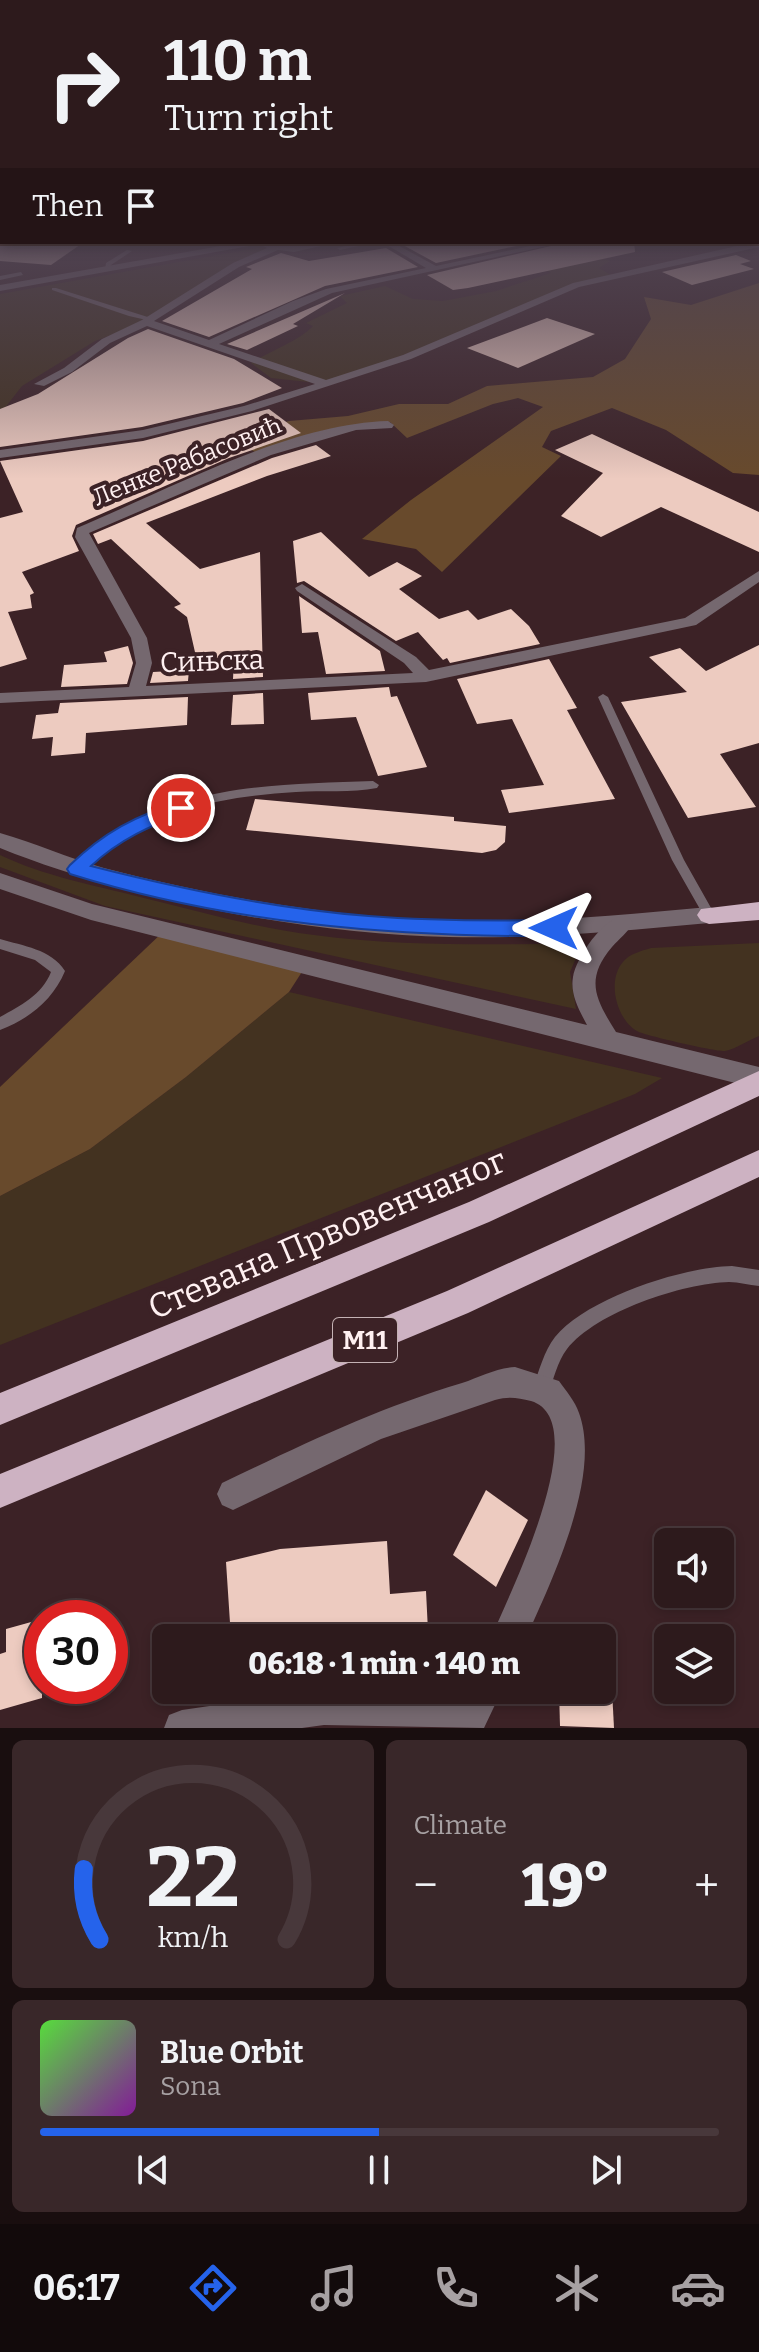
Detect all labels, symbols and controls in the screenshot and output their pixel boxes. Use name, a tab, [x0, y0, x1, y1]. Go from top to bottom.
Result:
text: 110 m	[164, 28, 311, 95]
icon: right	[32, 32, 136, 136]
text: Turn right	[164, 96, 333, 140]
icon: arrive	[119, 184, 163, 228]
text: Then	[32, 188, 103, 224]
street label: Ленке Рабасовић	[89, 410, 285, 512]
street label: Сињска	[159, 643, 265, 679]
pin	[147, 774, 215, 842]
icon: arrive	[159, 786, 203, 830]
position arrow	[512, 886, 596, 970]
street label: Стевана Првовенчаног	[142, 1140, 512, 1328]
road number: M11	[333, 1318, 397, 1362]
map controls	[654, 1528, 734, 1704]
button: sound	[654, 1528, 734, 1608]
speed limit sign: 30	[24, 1600, 128, 1704]
button: layers	[654, 1624, 734, 1704]
text: 06:18 · 1 min · 140 m	[248, 1646, 520, 1682]
text: Climate	[414, 1810, 507, 1841]
text: 22	[146, 1828, 240, 1928]
text: 19°	[522, 1850, 610, 1922]
text: −	[414, 1859, 438, 1912]
text: +	[694, 1859, 719, 1912]
text: km/h	[157, 1920, 228, 1955]
text: Blue Orbit	[160, 2035, 304, 2071]
text: Sona	[160, 2071, 221, 2102]
icon: previous	[131, 2148, 175, 2192]
icon: pause	[357, 2148, 401, 2192]
icon: next	[584, 2148, 628, 2192]
icon: directions	[185, 2260, 241, 2316]
icon: music	[306, 2260, 362, 2316]
icon: phone	[428, 2260, 484, 2316]
icon: climate	[549, 2260, 605, 2316]
icon: car	[670, 2260, 726, 2316]
text: 06:17	[33, 2266, 120, 2310]

